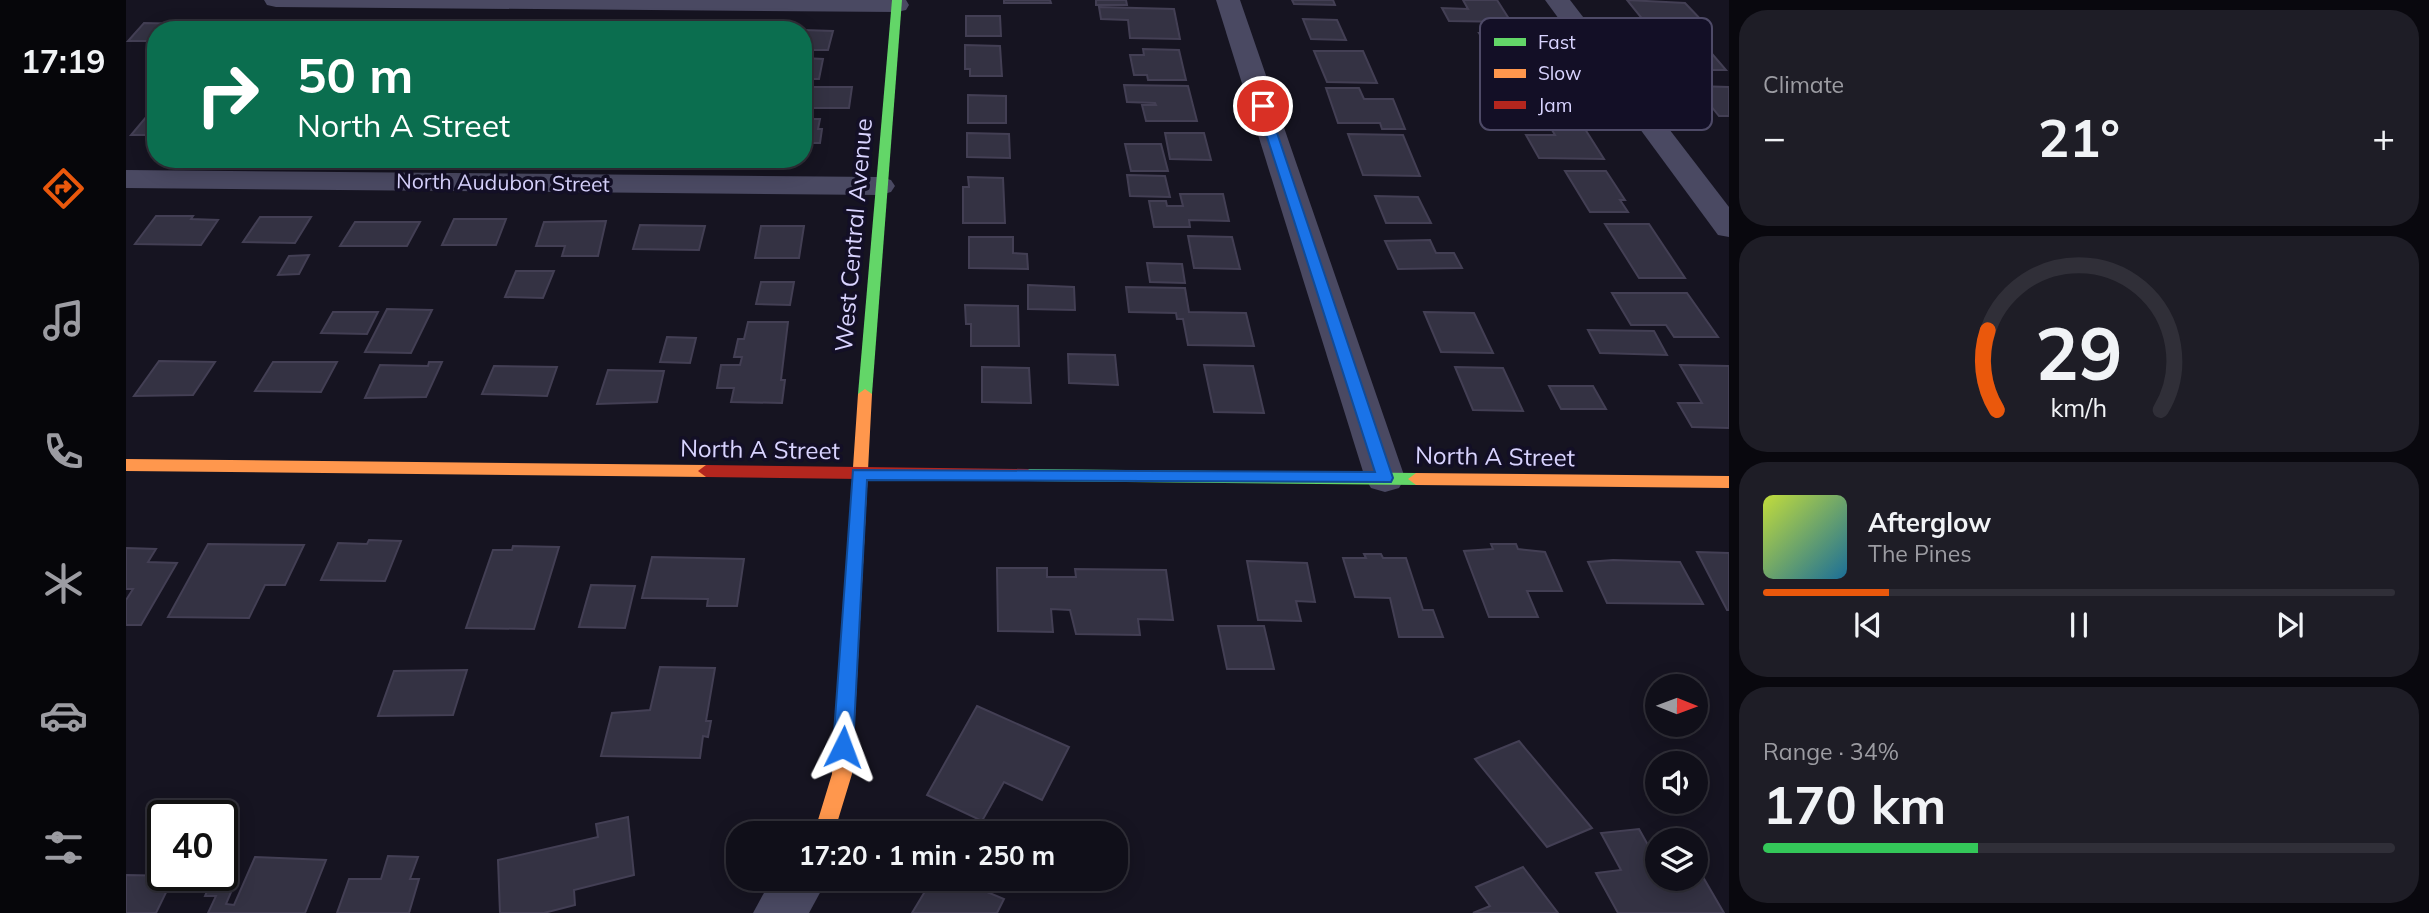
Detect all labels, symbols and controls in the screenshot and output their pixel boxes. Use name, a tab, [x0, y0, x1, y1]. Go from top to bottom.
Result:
legend	[1480, 18, 1712, 130]
text: Fast	[1538, 30, 1576, 54]
text: 17:19	[21, 41, 105, 81]
text: 50 m	[297, 44, 413, 105]
icon: right	[182, 49, 273, 140]
text: Slow	[1538, 61, 1582, 85]
text: Climate	[1763, 70, 1844, 99]
pin	[1233, 76, 1293, 136]
icon: arrive	[1244, 87, 1282, 125]
text: Jam	[1538, 93, 1572, 117]
text: North A Street	[297, 105, 510, 145]
text: 21°	[2038, 105, 2120, 170]
text: −	[1763, 113, 1786, 161]
text: +	[2372, 113, 2395, 161]
street label: West Central Avenue	[828, 117, 878, 353]
icon: directions	[39, 164, 88, 213]
street label: North Audubon Street	[396, 167, 610, 197]
icon: music	[39, 296, 88, 345]
text: 29	[2035, 307, 2123, 398]
text: km/h	[2051, 391, 2107, 422]
icon: phone	[39, 427, 88, 476]
street label: North A Street	[680, 433, 840, 465]
street label: North A Street	[1415, 440, 1575, 472]
text: Afterglow	[1868, 506, 1991, 539]
text: The Pines	[1868, 539, 1972, 568]
icon: climate	[39, 559, 88, 608]
icon: previous	[1849, 606, 1887, 644]
icon: pause	[2060, 606, 2098, 644]
icon: next	[2271, 606, 2309, 644]
north arrow	[1645, 674, 1708, 737]
map controls	[1645, 674, 1708, 891]
icon: car	[39, 691, 88, 740]
position arrow	[806, 710, 880, 784]
text: Range · 34%	[1763, 737, 1899, 766]
button: sound	[1645, 751, 1708, 814]
text: 170 km	[1763, 772, 1946, 837]
speed limit sign: 40	[147, 800, 238, 891]
icon: filters	[39, 823, 88, 872]
button: layers	[1645, 828, 1708, 891]
text: 17:20 · 1 min · 250 m	[799, 839, 1055, 872]

